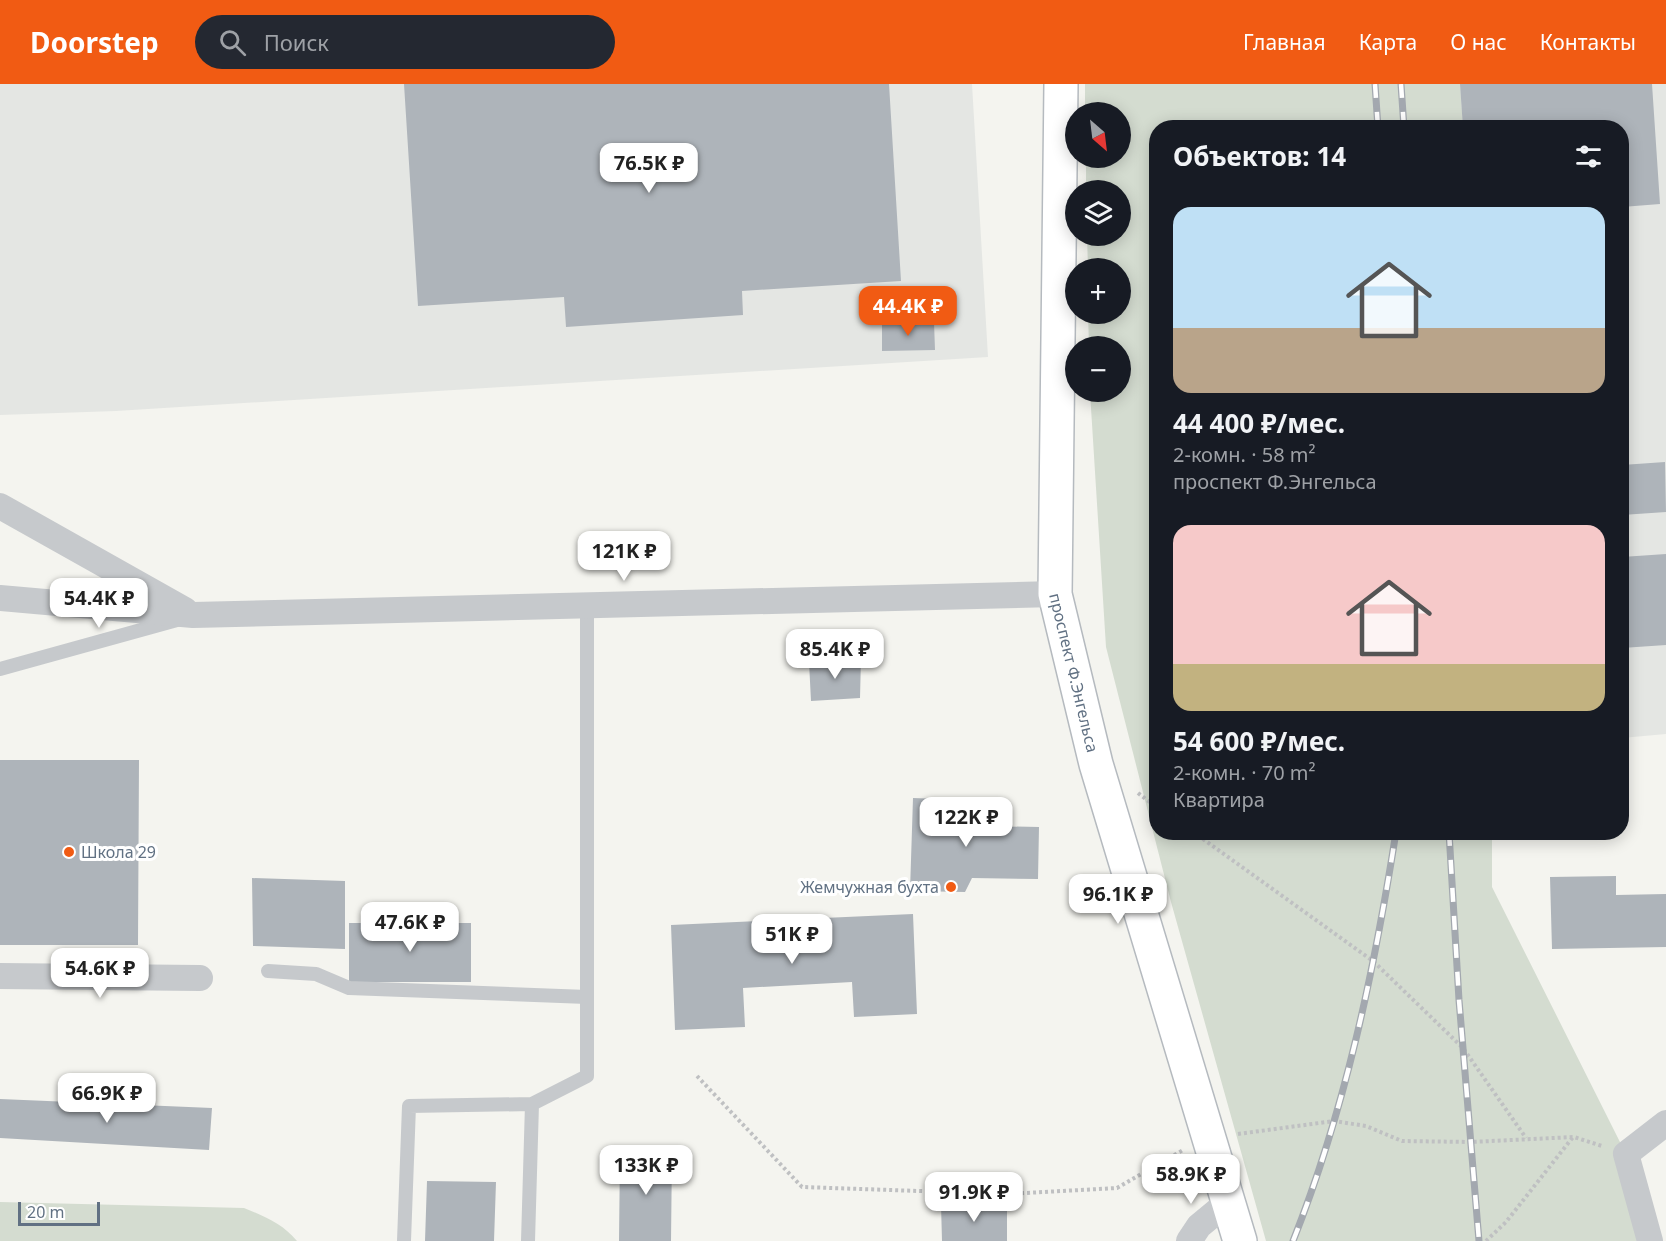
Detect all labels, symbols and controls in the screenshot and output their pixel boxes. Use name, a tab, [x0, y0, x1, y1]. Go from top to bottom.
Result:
search box	[195, 15, 615, 69]
text: Doorstep	[30, 23, 159, 61]
icon: search	[216, 26, 249, 59]
text: Поиск	[264, 27, 329, 57]
text: Главная	[1243, 28, 1326, 56]
text: Карта	[1359, 28, 1417, 56]
text: О нас	[1450, 28, 1507, 56]
text: Контакты	[1540, 28, 1636, 56]
north arrow	[1065, 102, 1131, 168]
map controls	[1065, 102, 1131, 402]
text: Объектов: 14	[1173, 138, 1346, 174]
icon: filters	[1572, 140, 1605, 173]
pin: 76.5K ₽	[594, 143, 704, 194]
text: 76.5K ₽	[614, 149, 684, 176]
button: layers	[1065, 180, 1131, 246]
icon: home	[1335, 246, 1443, 354]
button: +	[1065, 258, 1131, 324]
pin: 44.4K ₽	[853, 286, 963, 337]
text: 44.4K ₽	[873, 292, 943, 319]
button: −	[1065, 336, 1131, 402]
text: 44 400 ₽/мес.	[1173, 405, 1345, 441]
text: 2-комн. · 58 m²	[1173, 441, 1316, 468]
text: проспект Ф.Энгельса	[1173, 468, 1377, 495]
pin: 121K ₽	[575, 531, 673, 582]
text: 121K ₽	[592, 537, 656, 564]
icon: home	[1335, 564, 1443, 672]
pin: 54.4K ₽	[44, 578, 154, 629]
text: 54.4K ₽	[64, 584, 134, 611]
street label: проспект Ф.Энгельса	[1044, 591, 1104, 755]
pin: 85.4K ₽	[780, 629, 890, 680]
text: 85.4K ₽	[800, 635, 870, 662]
text: 54 600 ₽/мес.	[1173, 723, 1345, 759]
text: 2-комн. · 70 m²	[1173, 759, 1316, 786]
text: Квартира	[1173, 786, 1265, 813]
pin: 122K ₽	[917, 797, 1015, 848]
text: 122K ₽	[934, 803, 998, 830]
place label: Школа 29	[81, 841, 156, 863]
marker: Школа 29	[62, 845, 76, 859]
pin: 96.1K ₽	[1063, 874, 1173, 925]
place label: Жемчужная бухта	[800, 876, 939, 898]
marker: Жемчужная бухта	[944, 880, 958, 894]
text: 96.1K ₽	[1083, 880, 1153, 907]
pin: 47.6K ₽	[355, 902, 465, 953]
text: 47.6K ₽	[375, 908, 445, 935]
pin: 51K ₽	[750, 914, 834, 965]
text: 51K ₽	[765, 920, 819, 947]
pin: 54.6K ₽	[45, 948, 155, 999]
text: 54.6K ₽	[65, 954, 135, 981]
pin: 66.9K ₽	[52, 1073, 162, 1124]
text: 66.9K ₽	[72, 1079, 142, 1106]
pin: 133K ₽	[597, 1145, 695, 1196]
text: 133K ₽	[614, 1151, 678, 1178]
pin: 58.9K ₽	[1136, 1154, 1246, 1205]
text: 58.9K ₽	[1156, 1160, 1226, 1187]
pin: 91.9K ₽	[919, 1172, 1029, 1223]
text: 91.9K ₽	[939, 1178, 1009, 1205]
scale bar	[18, 1199, 100, 1226]
text: 20 m	[27, 1201, 64, 1223]

